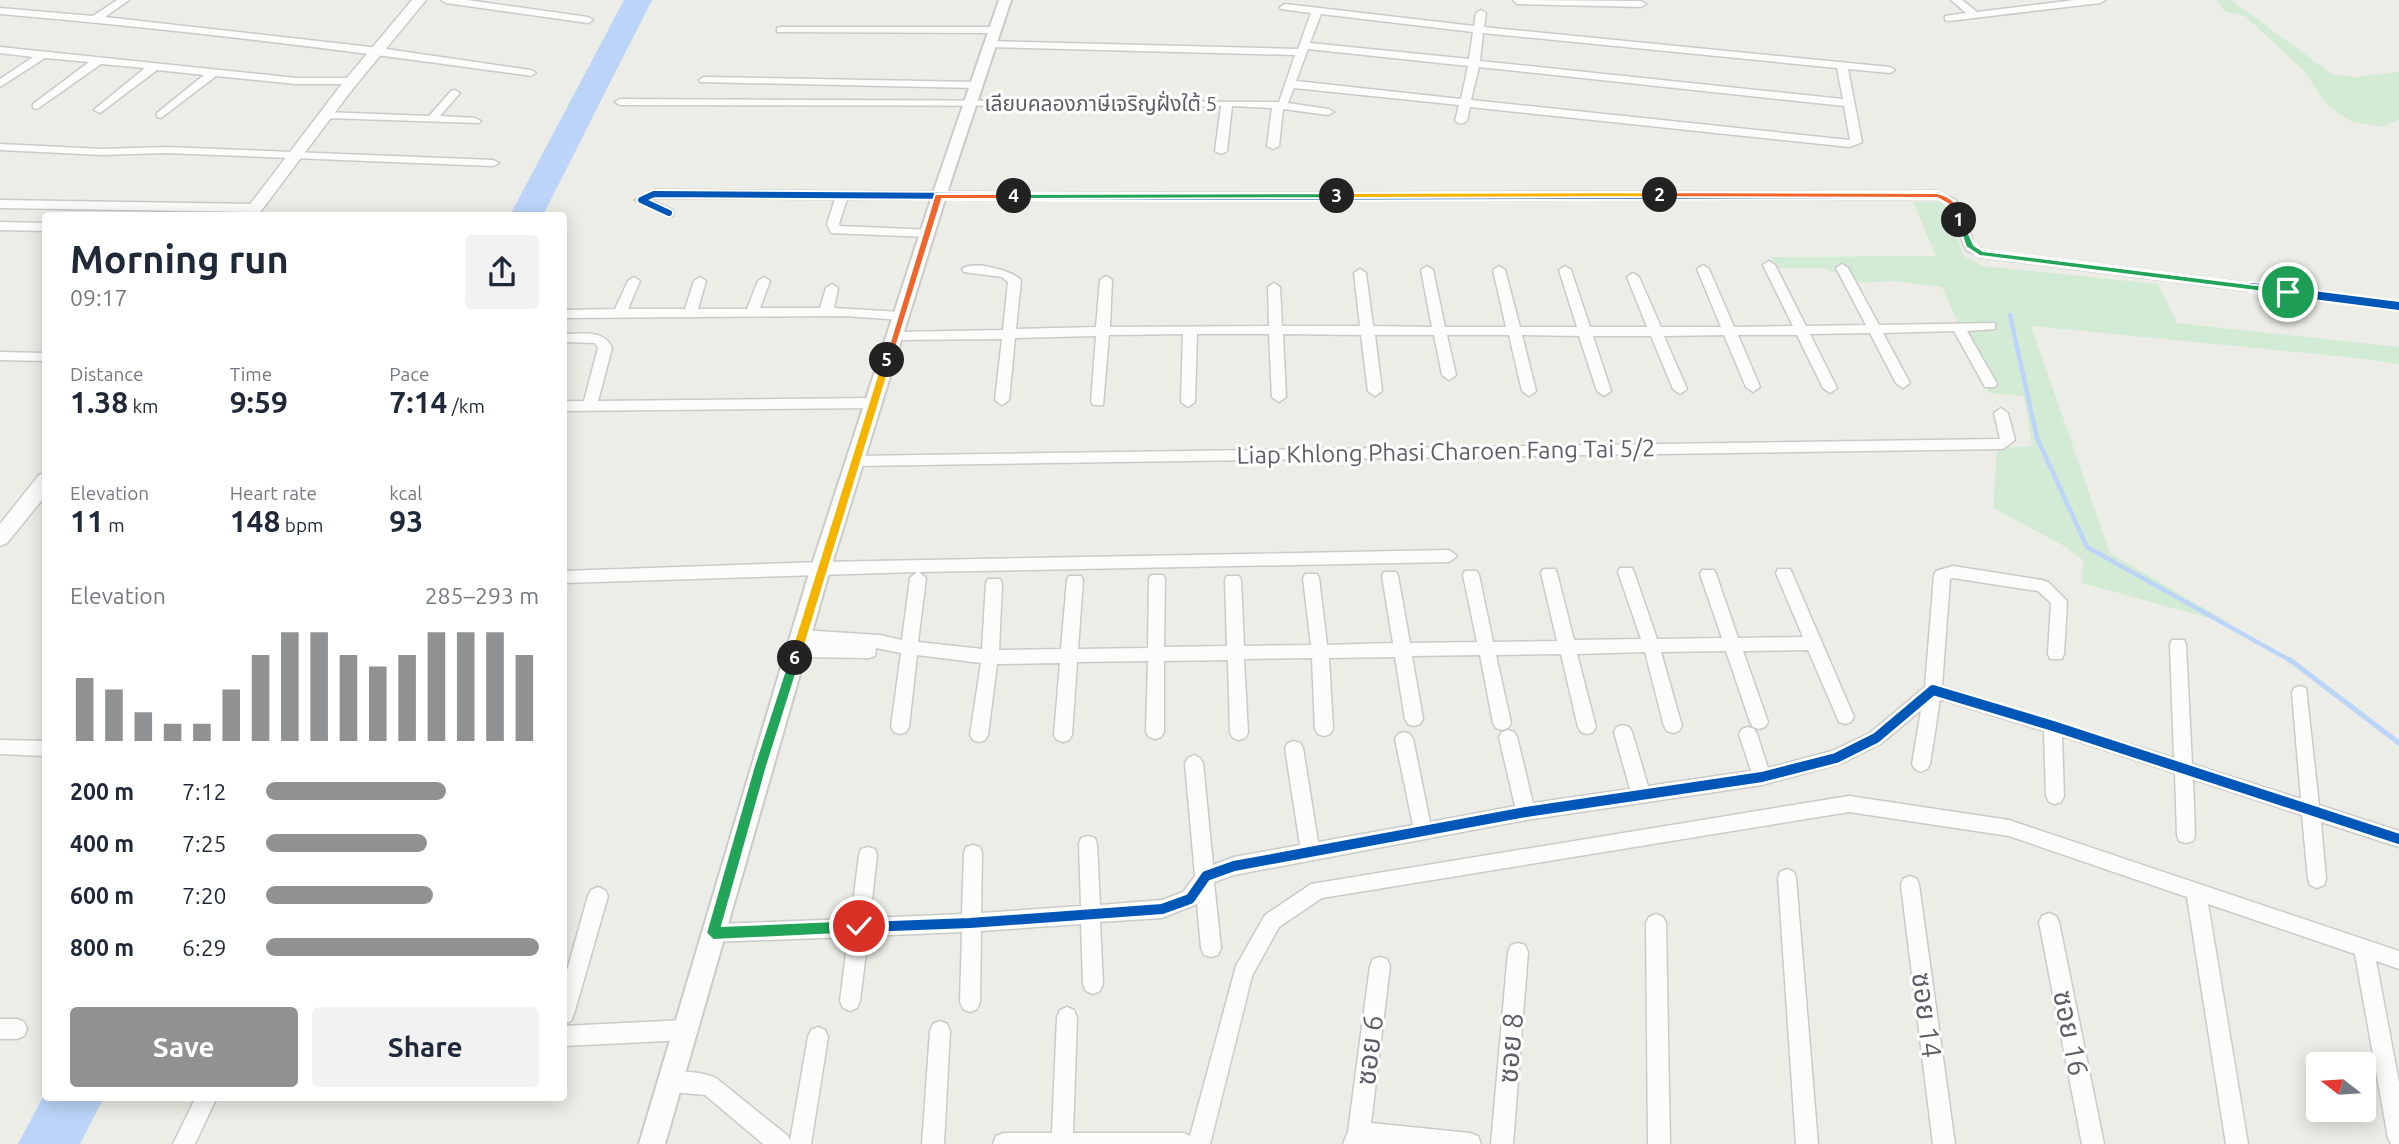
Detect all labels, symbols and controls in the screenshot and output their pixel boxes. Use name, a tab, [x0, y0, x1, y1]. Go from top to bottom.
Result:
street label: เลียบคลองภาษีเจริญฝั่งใต้ 5	[985, 90, 1217, 115]
pin: 4	[996, 178, 1032, 214]
pin: 3	[1320, 178, 1354, 214]
pin: 2	[1642, 178, 1678, 212]
text: 2	[1654, 183, 1665, 205]
text: 4	[1008, 184, 1019, 206]
text: 3	[1331, 184, 1342, 206]
pin: 1	[1941, 202, 1976, 238]
text: 1	[1953, 208, 1964, 230]
button: share	[465, 235, 539, 309]
text: Morning run	[70, 238, 289, 280]
pin	[2258, 262, 2318, 322]
icon: arrive	[2269, 273, 2307, 311]
text: 09:17	[70, 285, 128, 310]
pin: 5	[870, 342, 904, 378]
text: 5	[881, 348, 892, 370]
text: Distance	[70, 363, 144, 385]
text: Time	[230, 363, 272, 385]
text: Pace	[389, 363, 430, 385]
text: 1.38	[70, 385, 128, 419]
text: 9:59	[230, 385, 288, 419]
text: 7:14	[389, 385, 447, 419]
text: km	[128, 395, 158, 417]
text: /km	[447, 395, 485, 417]
street label: Liap Khlong Phasi Charoen Fang Tai 5/2	[1236, 434, 1656, 469]
text: Elevation	[70, 482, 149, 504]
text: Heart rate	[230, 482, 317, 504]
text: kcal	[389, 482, 422, 504]
text: 11	[70, 504, 104, 538]
text: 148	[230, 504, 280, 538]
text: 93	[389, 504, 423, 538]
text: m	[104, 514, 125, 536]
text: bpm	[280, 514, 323, 536]
text: Elevation	[70, 583, 166, 608]
text: 285–293 m	[425, 583, 539, 608]
pin: 6	[778, 640, 812, 676]
text: 6	[789, 646, 800, 668]
text: 200 m	[70, 779, 134, 804]
text: 7:12	[182, 779, 227, 804]
text: 400 m	[70, 831, 134, 856]
text: 7:25	[182, 831, 227, 856]
text: 600 m	[70, 883, 134, 908]
text: 7:20	[182, 883, 227, 908]
pin	[829, 896, 889, 956]
icon: check	[840, 907, 878, 945]
text: 800 m	[70, 935, 134, 960]
text: 6:29	[182, 935, 227, 960]
street label: ซอย 14	[1907, 970, 1948, 1060]
street label: ซอย 16	[2048, 988, 2095, 1078]
button: Save	[70, 1007, 298, 1087]
button: Share	[312, 1007, 539, 1087]
street label: ซอย 8	[1491, 1011, 1528, 1084]
street label: ซอย 6	[1349, 1013, 1388, 1087]
north arrow	[2306, 1052, 2376, 1122]
map controls	[2306, 1052, 2376, 1122]

